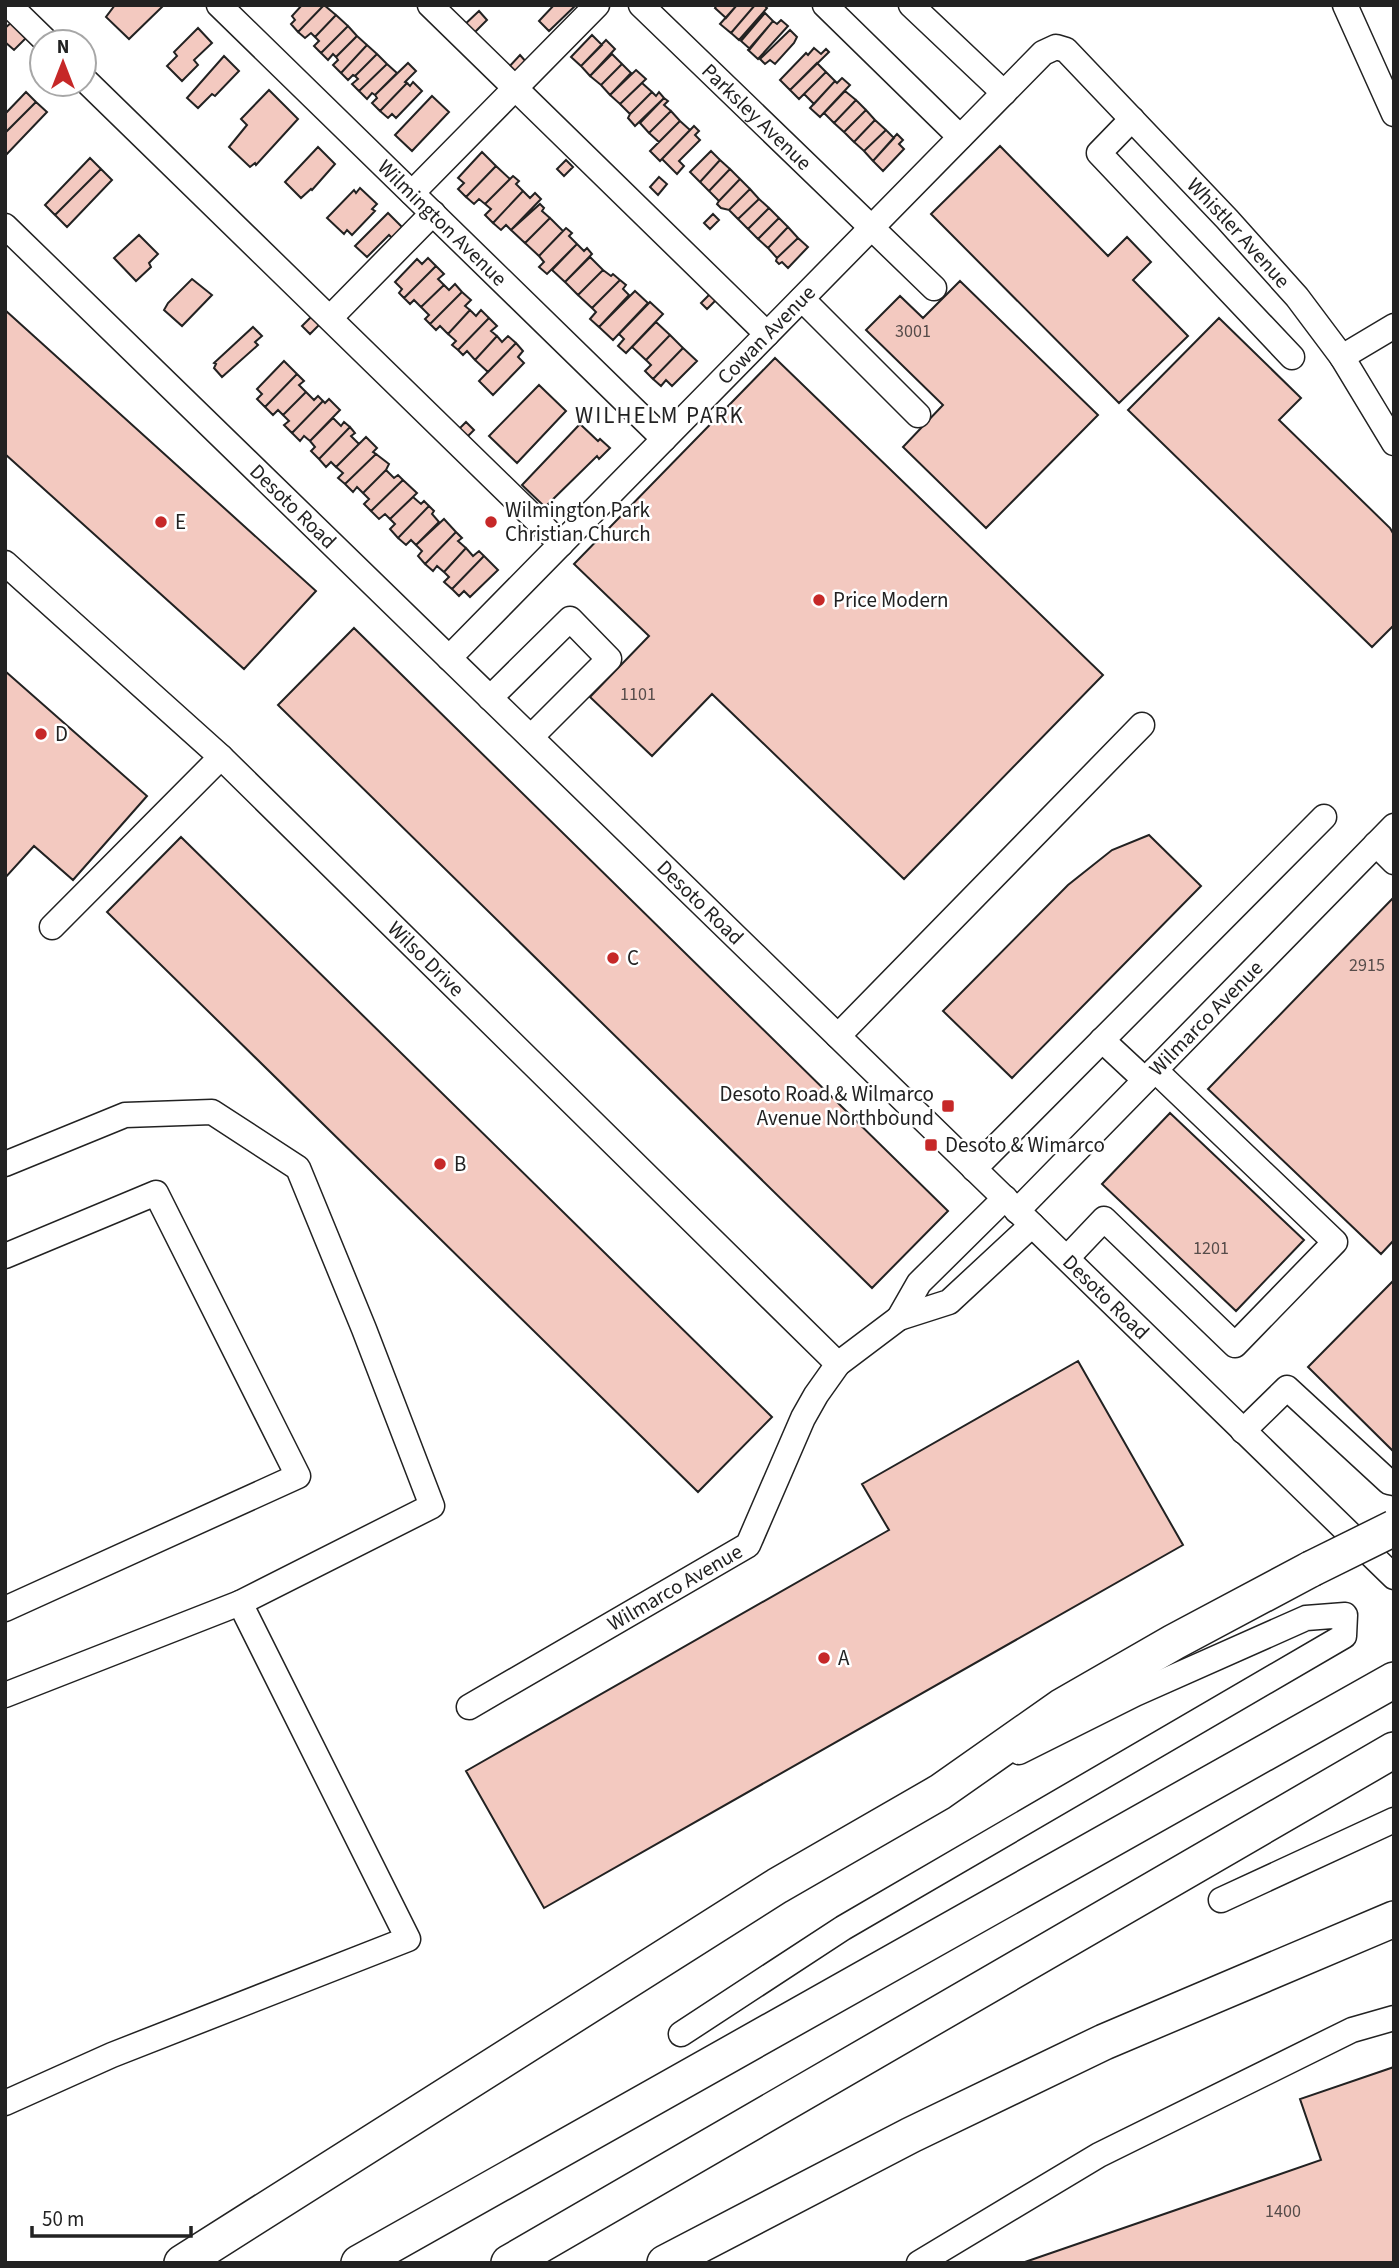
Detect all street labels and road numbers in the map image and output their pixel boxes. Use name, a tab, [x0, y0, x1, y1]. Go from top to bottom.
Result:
street label: Parksley Avenue	[695, 56, 819, 177]
street label: Wilmington Avenue	[371, 153, 514, 293]
street label: Whistler Avenue	[1180, 171, 1297, 295]
street label: Cowan Avenue	[710, 278, 822, 391]
street label: Desoto Road	[243, 457, 343, 556]
street label: Desoto Road	[650, 853, 750, 952]
street label: Wilso Drive	[381, 914, 471, 1003]
street label: Wilmarco Avenue	[1142, 953, 1270, 1083]
street label: Desoto Road	[1056, 1248, 1156, 1346]
street label: Wilmarco Avenue	[602, 1536, 748, 1639]

